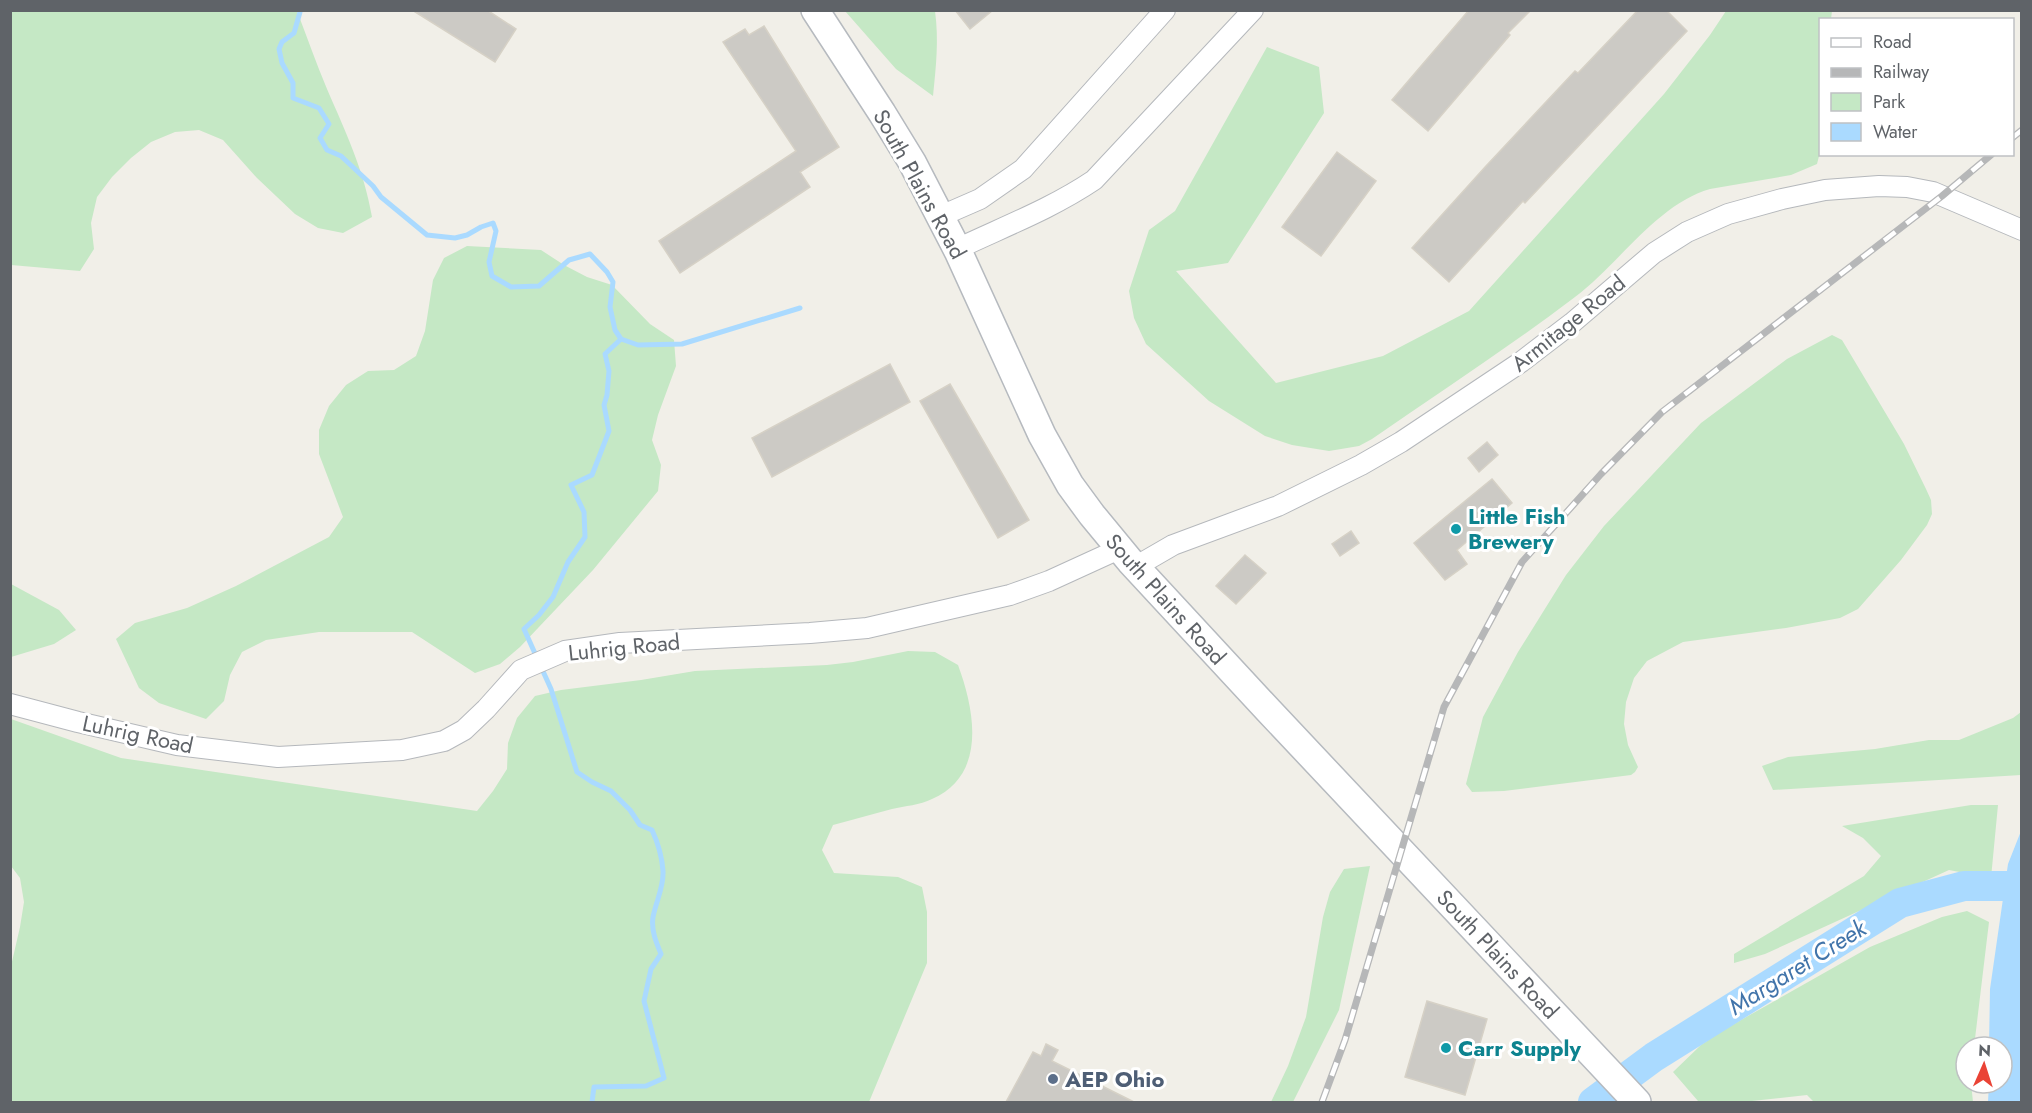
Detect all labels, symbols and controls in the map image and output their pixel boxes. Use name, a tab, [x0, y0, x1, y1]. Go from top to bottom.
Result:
legend	[1819, 18, 2014, 156]
text: Road	[1873, 29, 1912, 55]
text: Railway	[1873, 59, 1929, 85]
text: Park	[1873, 89, 1905, 115]
street label: South Plains Road	[866, 103, 974, 265]
text: Water	[1873, 119, 1918, 145]
street label: Armitage Road	[1504, 267, 1632, 379]
place label: Little Fish Brewery	[1468, 500, 1566, 557]
marker: Little Fish Brewery	[1449, 522, 1463, 536]
street label: South Plains Road	[1098, 526, 1234, 672]
street label: Luhrig Road	[566, 625, 682, 669]
street label: Luhrig Road	[80, 707, 196, 761]
street label: South Plains Road	[1429, 882, 1567, 1026]
water label: Margaret Creek	[1721, 910, 1874, 1023]
place label: Carr Supply	[1458, 1032, 1581, 1064]
north arrow	[1954, 1035, 2014, 1095]
text: N	[1978, 1039, 1992, 1062]
marker: Carr Supply	[1439, 1041, 1453, 1055]
place label: AEP Ohio	[1064, 1063, 1164, 1095]
marker: AEP Ohio	[1046, 1072, 1060, 1086]

